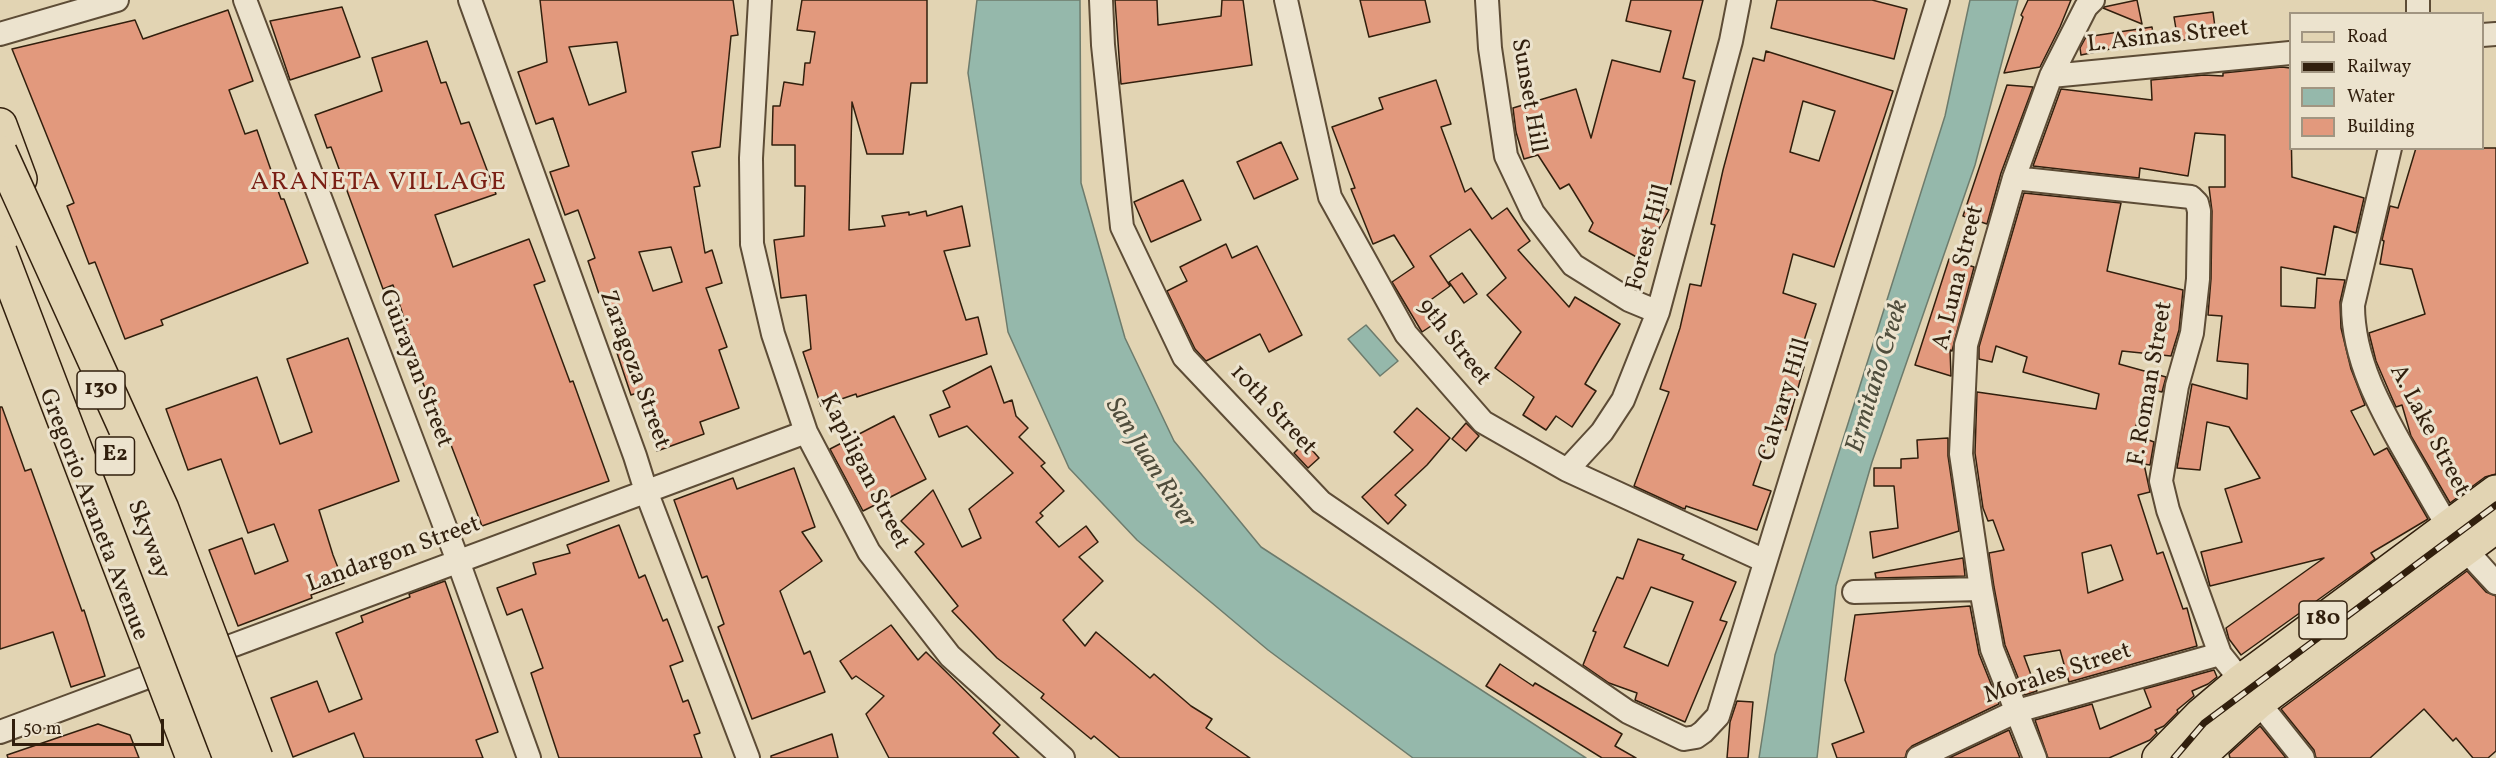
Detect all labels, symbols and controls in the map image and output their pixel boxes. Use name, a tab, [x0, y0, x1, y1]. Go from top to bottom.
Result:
legend	[2289, 12, 2484, 150]
street label: L. Asinas Street	[2086, 15, 2250, 61]
text: Road	[2347, 25, 2388, 50]
street label: Sunset Hill	[1503, 37, 1551, 155]
text: Railway	[2347, 55, 2411, 80]
text: Water	[2347, 85, 2395, 110]
text: Building	[2347, 115, 2415, 140]
district label: ARANETA VILLAGE	[251, 168, 507, 200]
street label: Forest Hill	[1622, 181, 1678, 295]
street label: A. Luna Street	[1928, 203, 1992, 353]
street label: Guirayan Street	[371, 286, 457, 452]
street label: Zaragoza Street	[591, 287, 675, 453]
street label: 9th Street	[1410, 294, 1496, 392]
water label: Ermitaño Creek	[1841, 297, 1917, 457]
street label: F. Roman Street	[2123, 300, 2181, 468]
street label: Calvary Hill	[1754, 335, 1818, 465]
street label: 10th Street	[1223, 359, 1321, 463]
street label: A. Lake Street	[2381, 360, 2475, 502]
road number: 130	[77, 371, 125, 409]
street label: Gregorio Araneta Avenue	[31, 385, 153, 645]
street label: Kapiligan Street	[812, 390, 914, 554]
water label: San Juan River	[1097, 393, 1201, 535]
road number: E2	[96, 437, 134, 475]
street label: Skyway	[119, 497, 175, 583]
street label: Landargon Street	[303, 511, 485, 601]
road number: 180	[2299, 601, 2347, 639]
street label: Morales Street	[1981, 638, 2135, 712]
scale bar	[15, 707, 166, 745]
text: 50 m	[23, 717, 62, 742]

